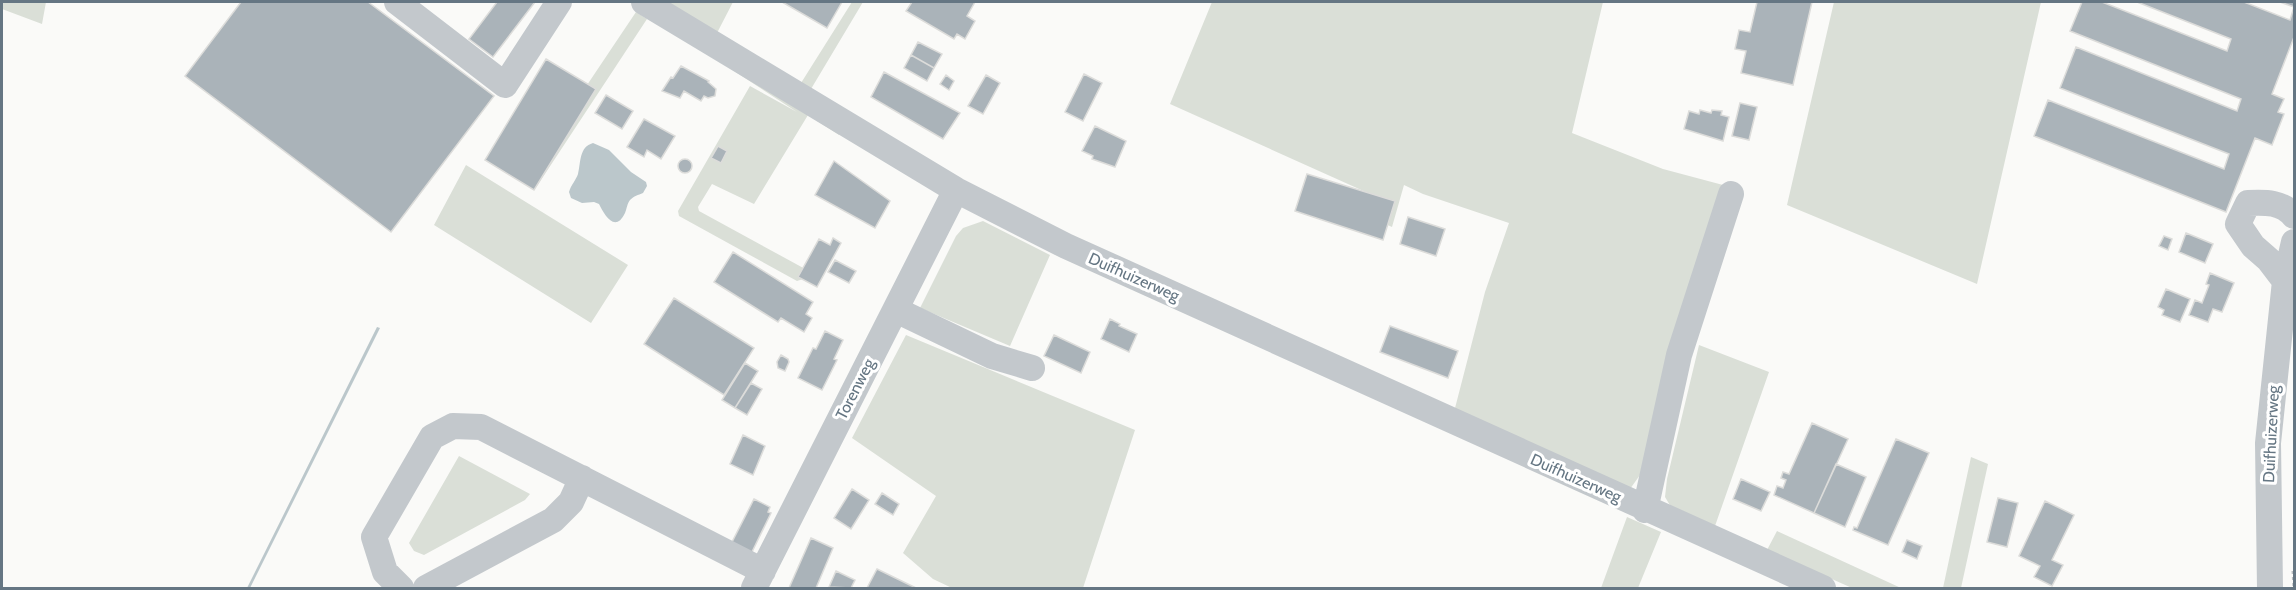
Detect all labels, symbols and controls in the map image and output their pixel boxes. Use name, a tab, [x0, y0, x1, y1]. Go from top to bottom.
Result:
street label: Duifhuizerweg	[1086, 249, 1183, 306]
street label: Torenweg	[832, 355, 879, 423]
street label: Duifhuizerweg	[2259, 384, 2283, 483]
street label: Duifhuizerweg	[1528, 450, 1625, 507]

